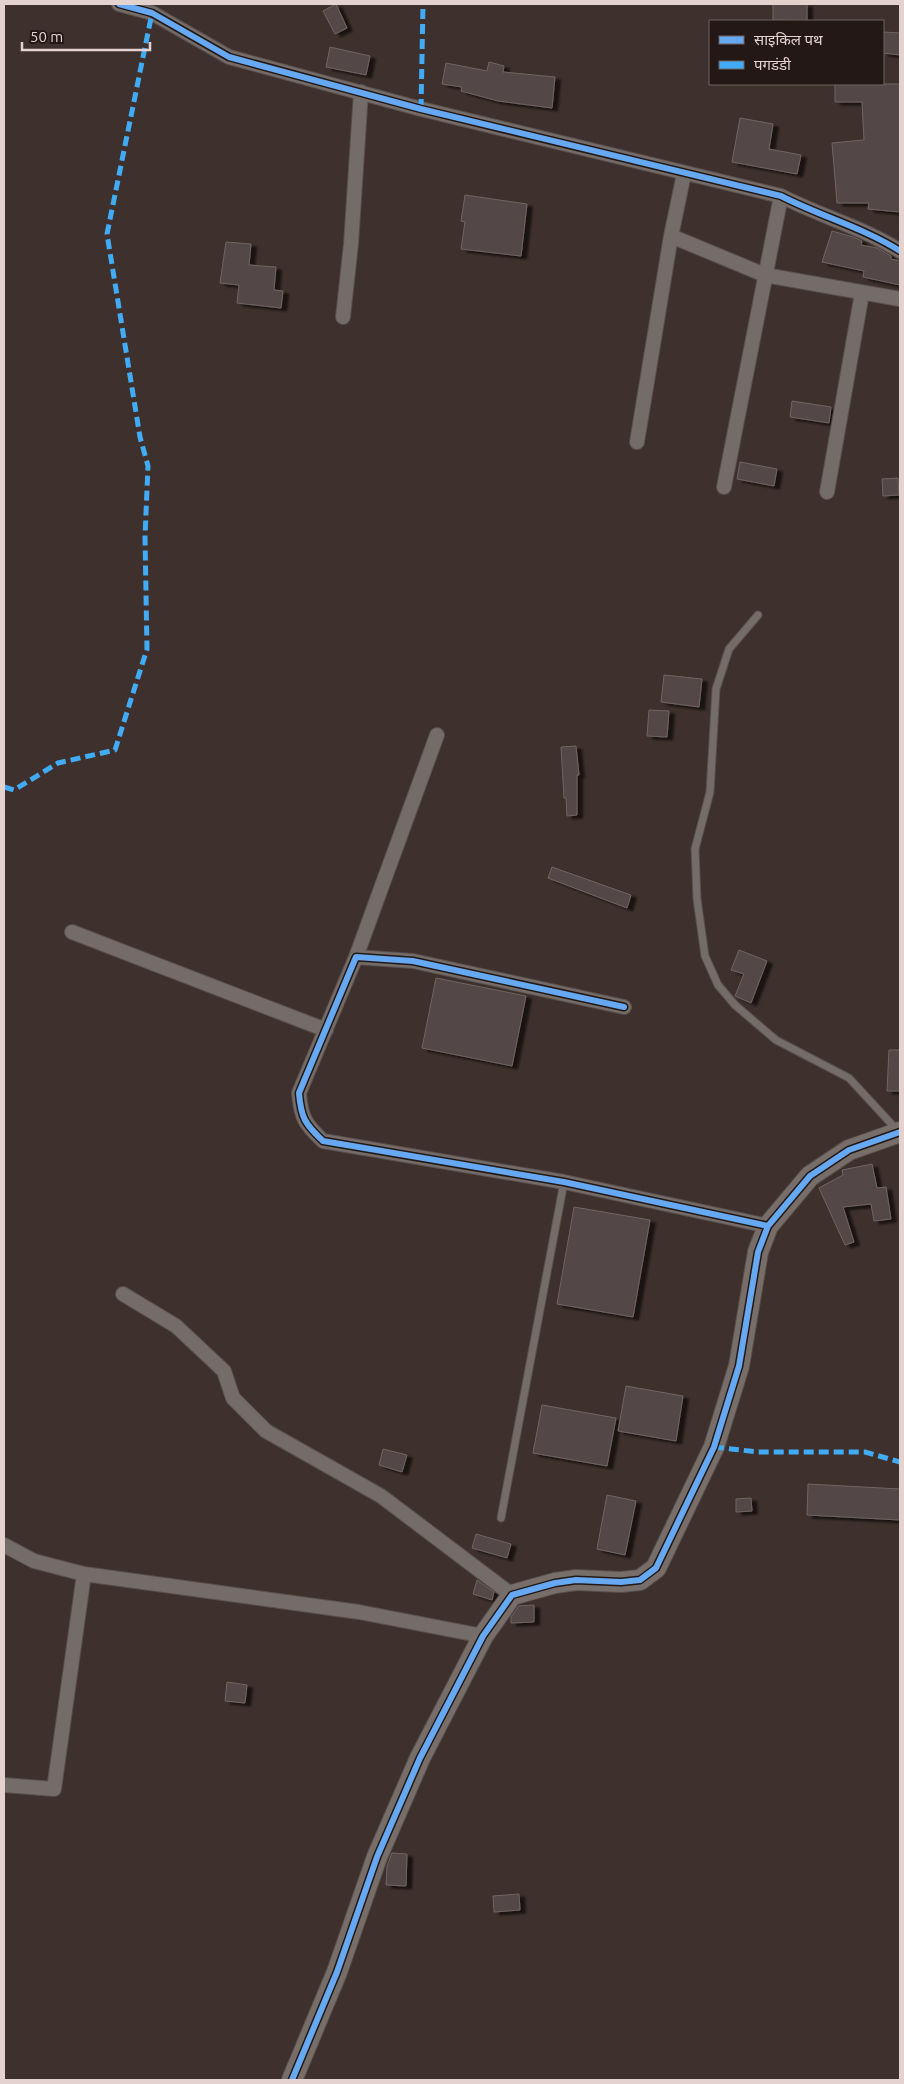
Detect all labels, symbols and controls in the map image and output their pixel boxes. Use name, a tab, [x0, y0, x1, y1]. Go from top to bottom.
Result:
scale bar	[22, 20, 150, 52]
legend	[709, 20, 884, 85]
text: 50 m	[30, 28, 63, 45]
text: साइकिल पथ	[754, 31, 823, 48]
text: पगडंडी	[754, 56, 792, 73]

